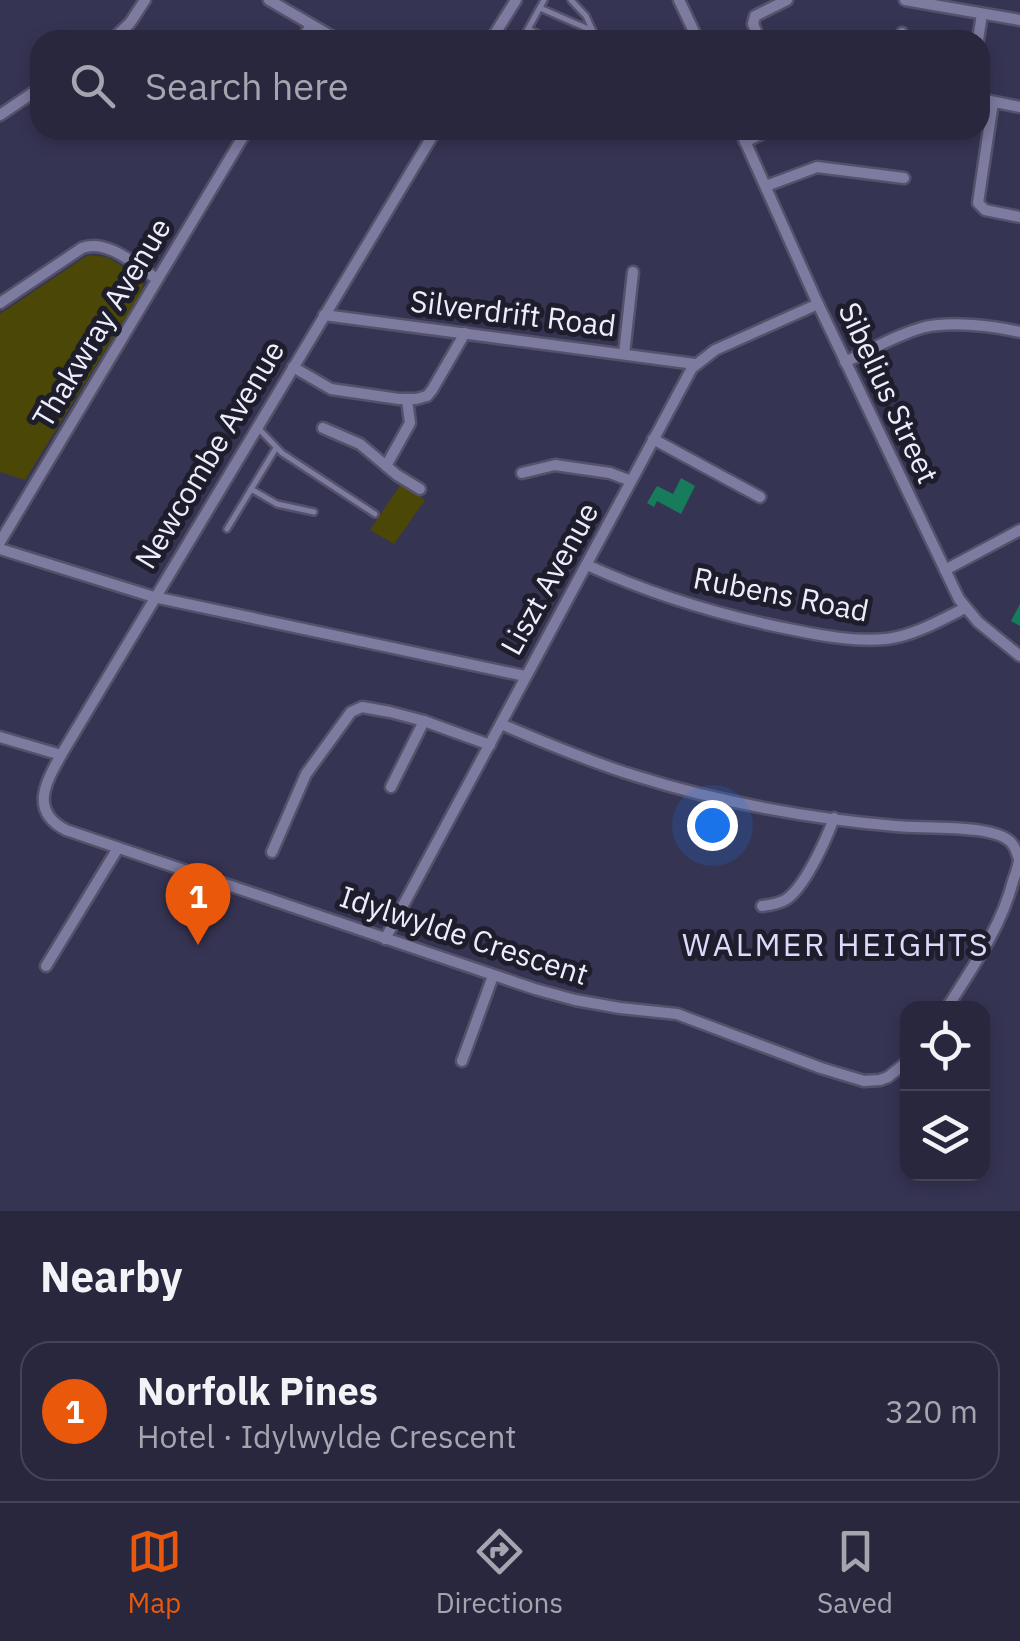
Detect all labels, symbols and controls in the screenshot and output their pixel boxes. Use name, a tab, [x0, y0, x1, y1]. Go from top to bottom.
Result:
search box	[30, 30, 990, 140]
icon: search	[65, 58, 120, 113]
text: Search here	[145, 61, 349, 110]
street label: Thakwray Avenue	[23, 210, 179, 434]
street label: Silverdrift Road	[408, 281, 618, 344]
street label: Sibelius Street	[830, 296, 948, 489]
street label: Newcombe Avenue	[125, 333, 292, 575]
street label: Liszt Avenue	[491, 495, 607, 661]
street label: Rubens Road	[690, 557, 872, 630]
your location	[687, 800, 738, 851]
pin: 1	[166, 862, 230, 945]
street label: Idylwylde Crescent	[335, 876, 594, 993]
district label: WALMER HEIGHTS	[682, 923, 990, 965]
map controls	[900, 1001, 990, 1181]
button: locate	[900, 1001, 990, 1091]
button: layers	[900, 1091, 990, 1181]
text: Nearby	[40, 1249, 182, 1304]
text: Norfolk Pines	[137, 1366, 378, 1415]
text: 1	[65, 1390, 84, 1432]
text: 320 m	[885, 1390, 978, 1432]
text: Hotel · Idylwylde Crescent	[137, 1415, 517, 1457]
tab: Map	[127, 1524, 182, 1621]
tab: Directions	[436, 1524, 563, 1621]
tab: Saved	[817, 1524, 893, 1621]

